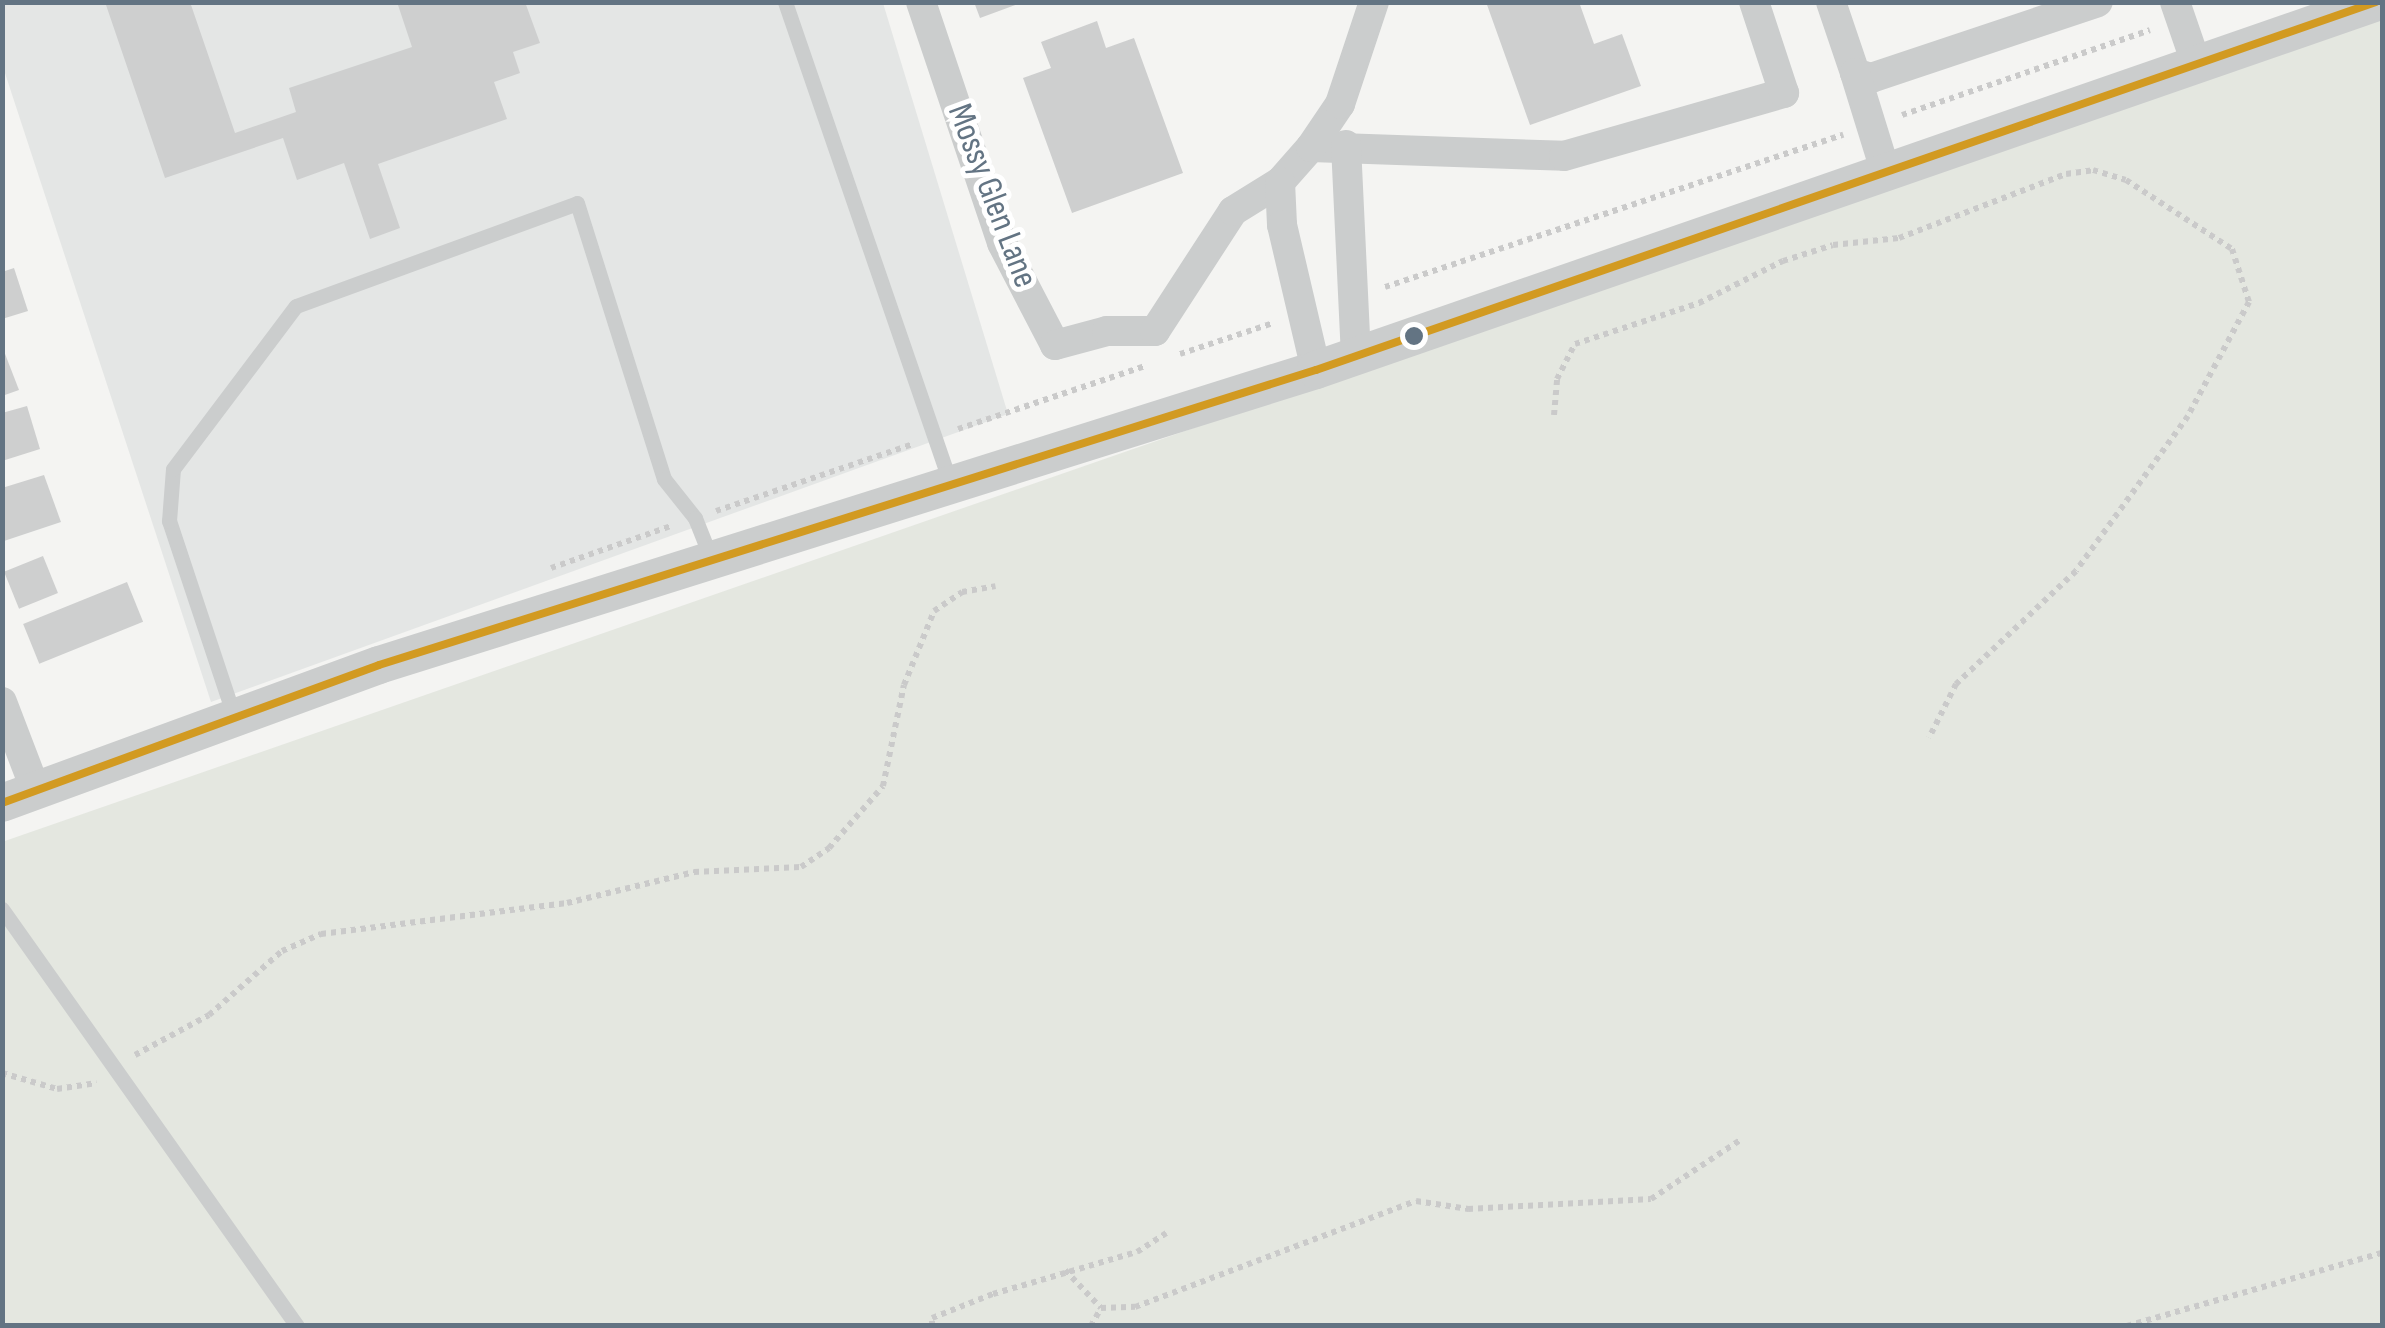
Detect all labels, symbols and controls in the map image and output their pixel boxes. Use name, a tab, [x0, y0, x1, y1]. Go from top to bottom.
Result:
street label: Mossy Glen Lane	[938, 98, 1046, 294]
unlabelled marker	[1404, 326, 1424, 346]

